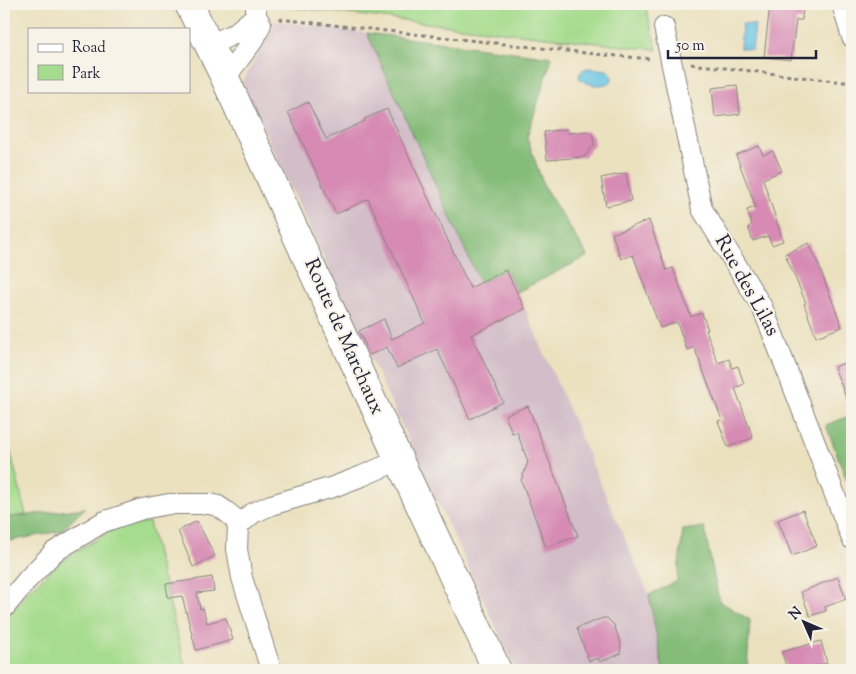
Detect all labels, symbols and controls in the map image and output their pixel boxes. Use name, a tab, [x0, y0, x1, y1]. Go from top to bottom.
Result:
legend	[28, 28, 190, 92]
scale bar	[668, 28, 816, 60]
text: 50 m	[675, 36, 705, 57]
text: Road	[72, 38, 106, 59]
text: Park	[72, 64, 101, 85]
street label: Rue des Lilas	[706, 230, 786, 342]
street label: Route de Marchaux	[296, 254, 390, 420]
north arrow	[778, 596, 828, 646]
text: N	[785, 603, 807, 625]

